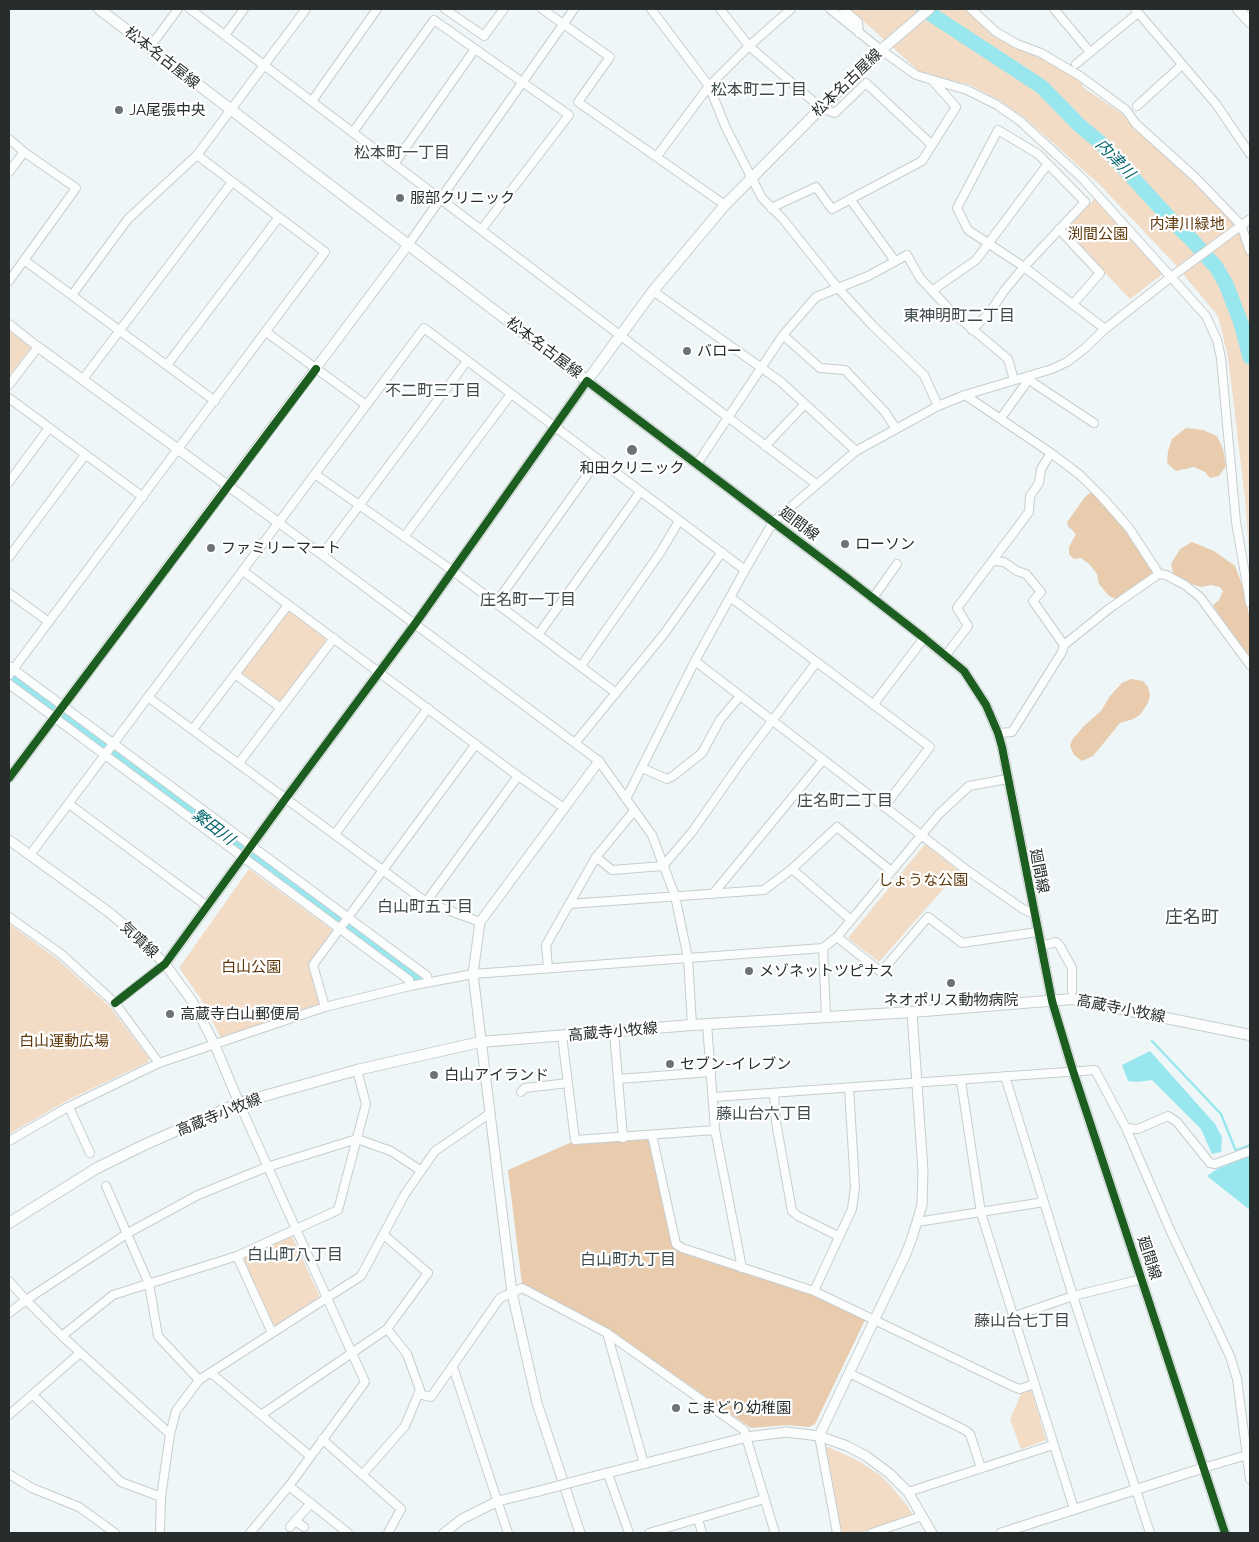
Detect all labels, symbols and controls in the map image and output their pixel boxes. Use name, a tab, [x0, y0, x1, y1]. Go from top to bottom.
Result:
street label: 松本名古屋線	[121, 23, 203, 93]
street label: 松本名古屋線	[808, 45, 886, 121]
district label: 松本町二丁目	[711, 80, 807, 100]
place label: JA尾張中央	[129, 101, 206, 119]
marker: JA尾張中央	[113, 104, 125, 116]
water label: 内津川	[1091, 135, 1139, 183]
district label: 松本町一丁目	[354, 143, 450, 163]
place label: 服部クリニック	[410, 189, 515, 207]
marker: 服部クリニック	[394, 192, 406, 204]
park label: 内津川緑地	[1150, 215, 1224, 233]
park label: 渕間公園	[1068, 225, 1128, 243]
district label: 東神明町二丁目	[903, 306, 1015, 326]
street label: 松本名古屋線	[503, 314, 585, 382]
place label: バロー	[697, 342, 742, 360]
marker: バロー	[681, 345, 693, 357]
district label: 不二町三丁目	[385, 381, 481, 401]
marker: 和田クリニック	[625, 443, 639, 457]
place label: 和田クリニック	[580, 459, 684, 477]
street label: 廻間線	[776, 503, 822, 545]
place label: ローソン	[855, 535, 915, 553]
marker: ローソン	[839, 538, 851, 550]
place label: ファミリーマート	[221, 539, 341, 557]
marker: ファミリーマート	[205, 542, 217, 554]
district label: 庄名町一丁目	[480, 590, 576, 610]
district label: 庄名町二丁目	[797, 791, 893, 811]
water label: 繁田川	[188, 805, 238, 849]
street label: 廻間線	[1026, 847, 1052, 895]
park label: しょうな公園	[878, 871, 968, 889]
district label: 白山町五丁目	[377, 897, 473, 917]
district label: 庄名町	[1165, 907, 1219, 929]
street label: 気噴線	[116, 918, 162, 962]
park label: 白山公園	[221, 958, 281, 976]
place label: メゾネットツピナス	[759, 962, 894, 980]
marker: メゾネットツピナス	[743, 965, 755, 977]
marker: ネオポリス動物病院	[945, 977, 957, 989]
place label: ネオポリス動物病院	[884, 991, 1018, 1009]
street label: 高蔵寺小牧線	[1075, 992, 1167, 1026]
place label: 高蔵寺白山郵便局	[180, 1005, 300, 1023]
marker: 高蔵寺白山郵便局	[164, 1008, 176, 1020]
street label: 高蔵寺小牧線	[567, 1019, 659, 1045]
park label: 白山運動広場	[19, 1032, 109, 1050]
place label: セブン-イレブン	[680, 1055, 791, 1073]
marker: セブン-イレブン	[664, 1058, 676, 1070]
place label: 白山アイランド	[444, 1066, 549, 1084]
marker: 白山アイランド	[428, 1069, 440, 1081]
street label: 高蔵寺小牧線	[174, 1090, 264, 1140]
district label: 藤山台六丁目	[716, 1104, 812, 1124]
street label: 廻間線	[1133, 1234, 1165, 1282]
district label: 白山町八丁目	[247, 1245, 343, 1265]
district label: 白山町九丁目	[580, 1250, 676, 1270]
district label: 藤山台七丁目	[974, 1311, 1070, 1331]
place label: こまどり幼稚園	[686, 1399, 791, 1417]
marker: こまどり幼稚園	[670, 1402, 682, 1414]

